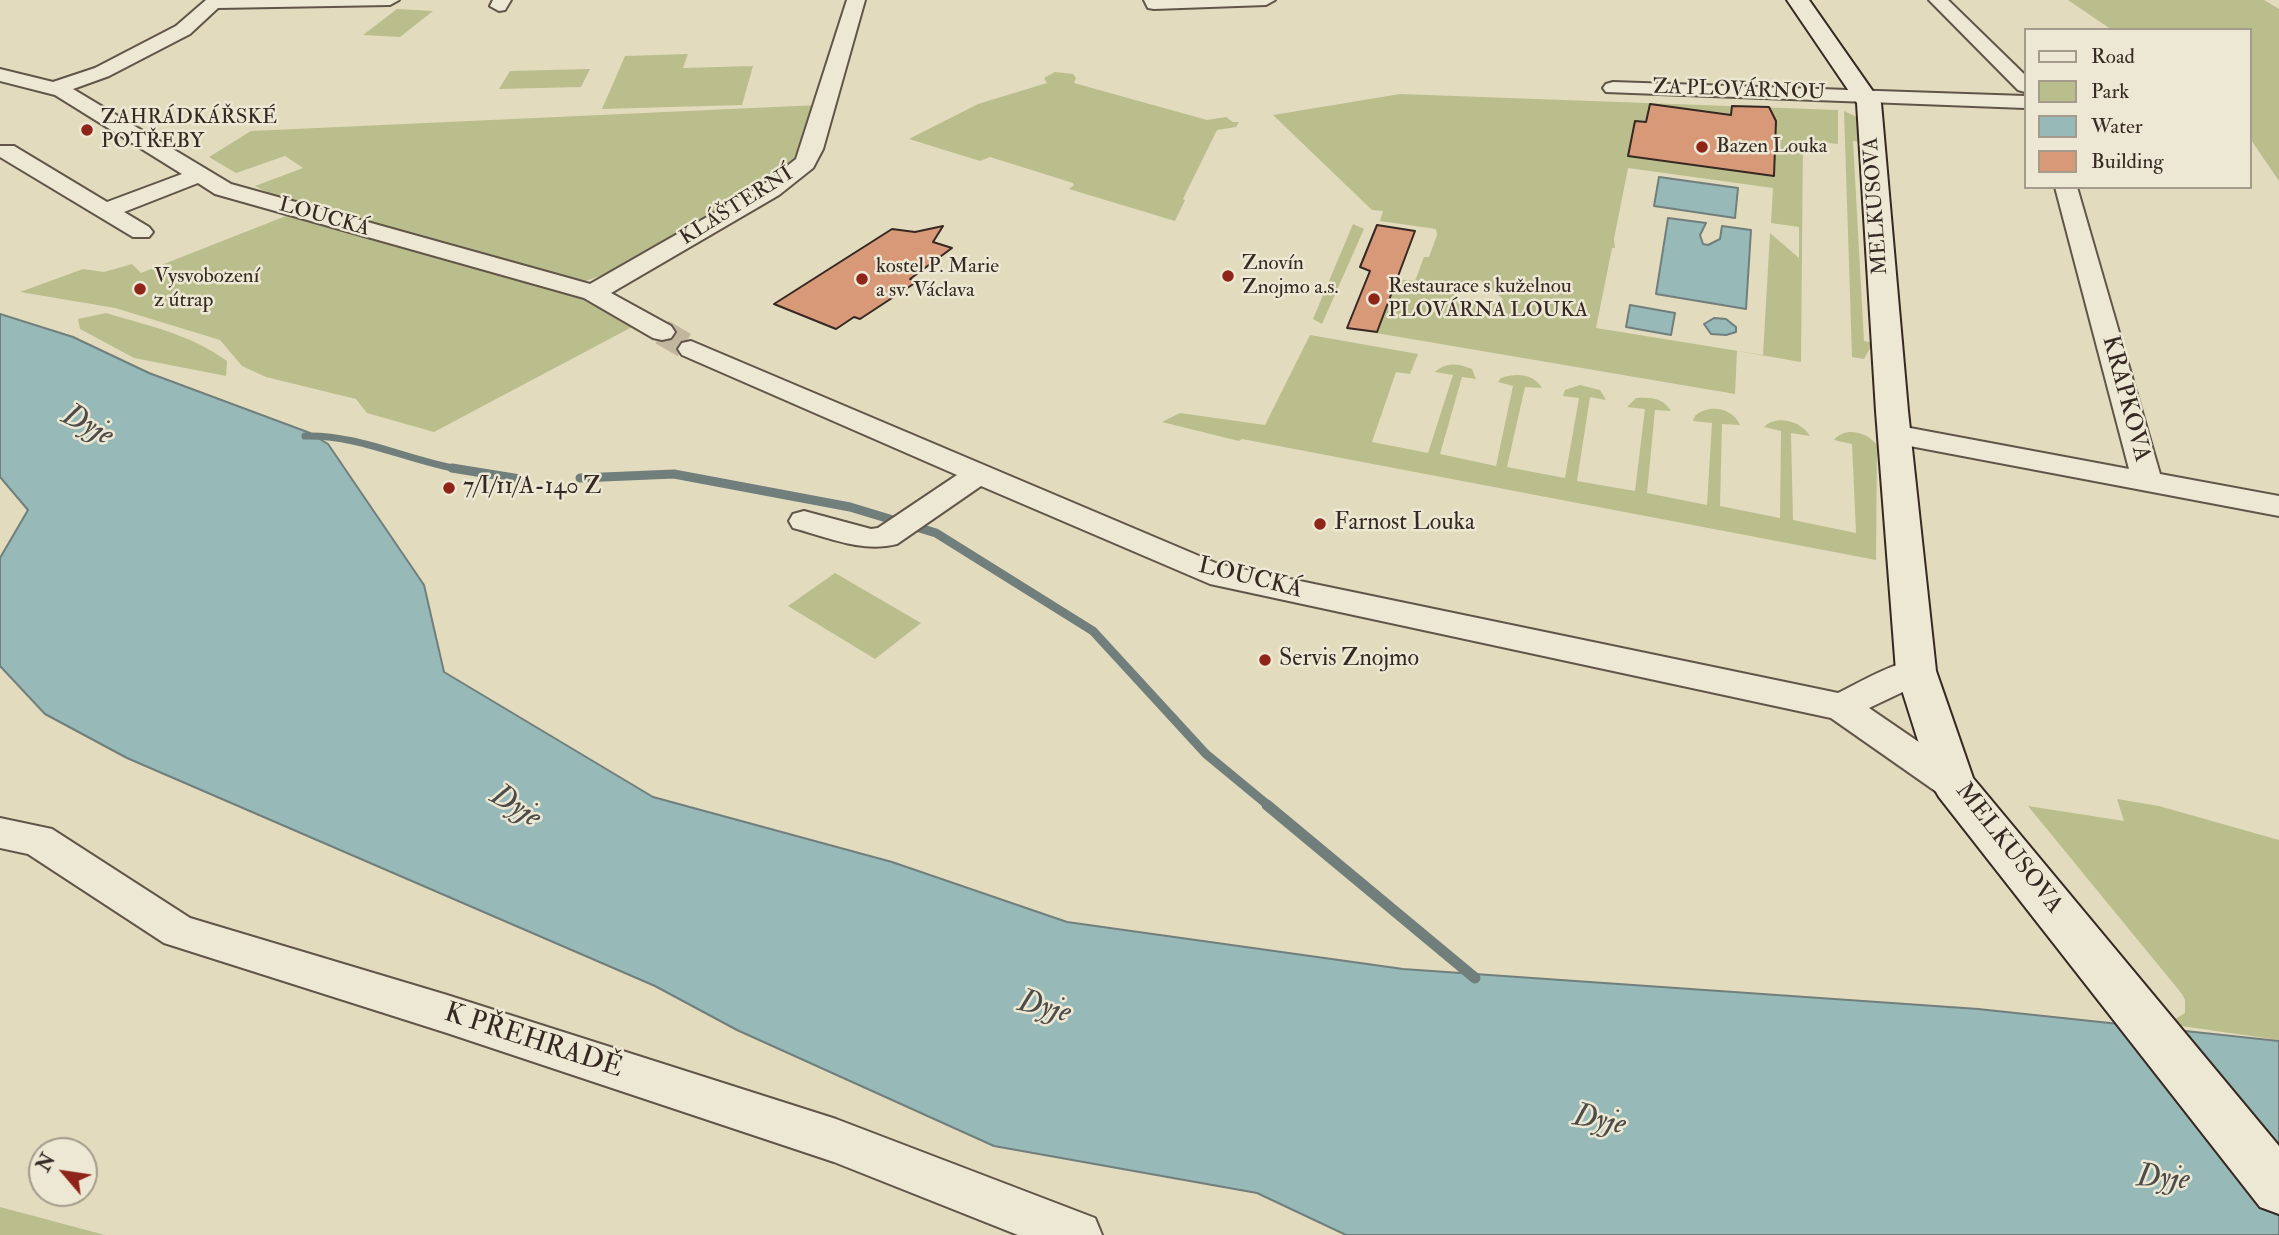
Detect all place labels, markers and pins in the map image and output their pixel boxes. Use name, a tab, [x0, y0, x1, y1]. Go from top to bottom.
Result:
place label: ZAHRÁDKÁŘSKÉ POTŘEBY	[101, 105, 277, 155]
marker: ZAHRÁDKÁŘSKÉ POTŘEBY	[79, 122, 95, 138]
place label: Bazen Louka	[1716, 134, 1827, 160]
marker: Bazen Louka	[1694, 139, 1710, 155]
place label: Znovín Znojmo a.s.	[1242, 251, 1339, 301]
place label: kostel P. Marie a sv. Václava	[876, 254, 999, 304]
place label: Vysvobození z útrap	[154, 264, 259, 314]
marker: Znovín Znojmo a.s.	[1220, 268, 1236, 284]
marker: kostel P. Marie a sv. Václava	[854, 271, 870, 287]
place label: Restaurace s kuželnou PLOVÁRNA LOUKA	[1388, 274, 1588, 324]
marker: Vysvobození z útrap	[132, 281, 148, 297]
marker: Restaurace s kuželnou PLOVÁRNA LOUKA	[1366, 291, 1382, 307]
place label: 7/I/11/A-140 Z	[463, 474, 602, 502]
marker: 7/I/11/A-140 Z	[441, 480, 457, 496]
place label: Farnost Louka	[1334, 510, 1475, 538]
marker: Farnost Louka	[1312, 516, 1328, 532]
place label: Servis Znojmo	[1279, 646, 1419, 674]
marker: Servis Znojmo	[1257, 652, 1273, 668]

